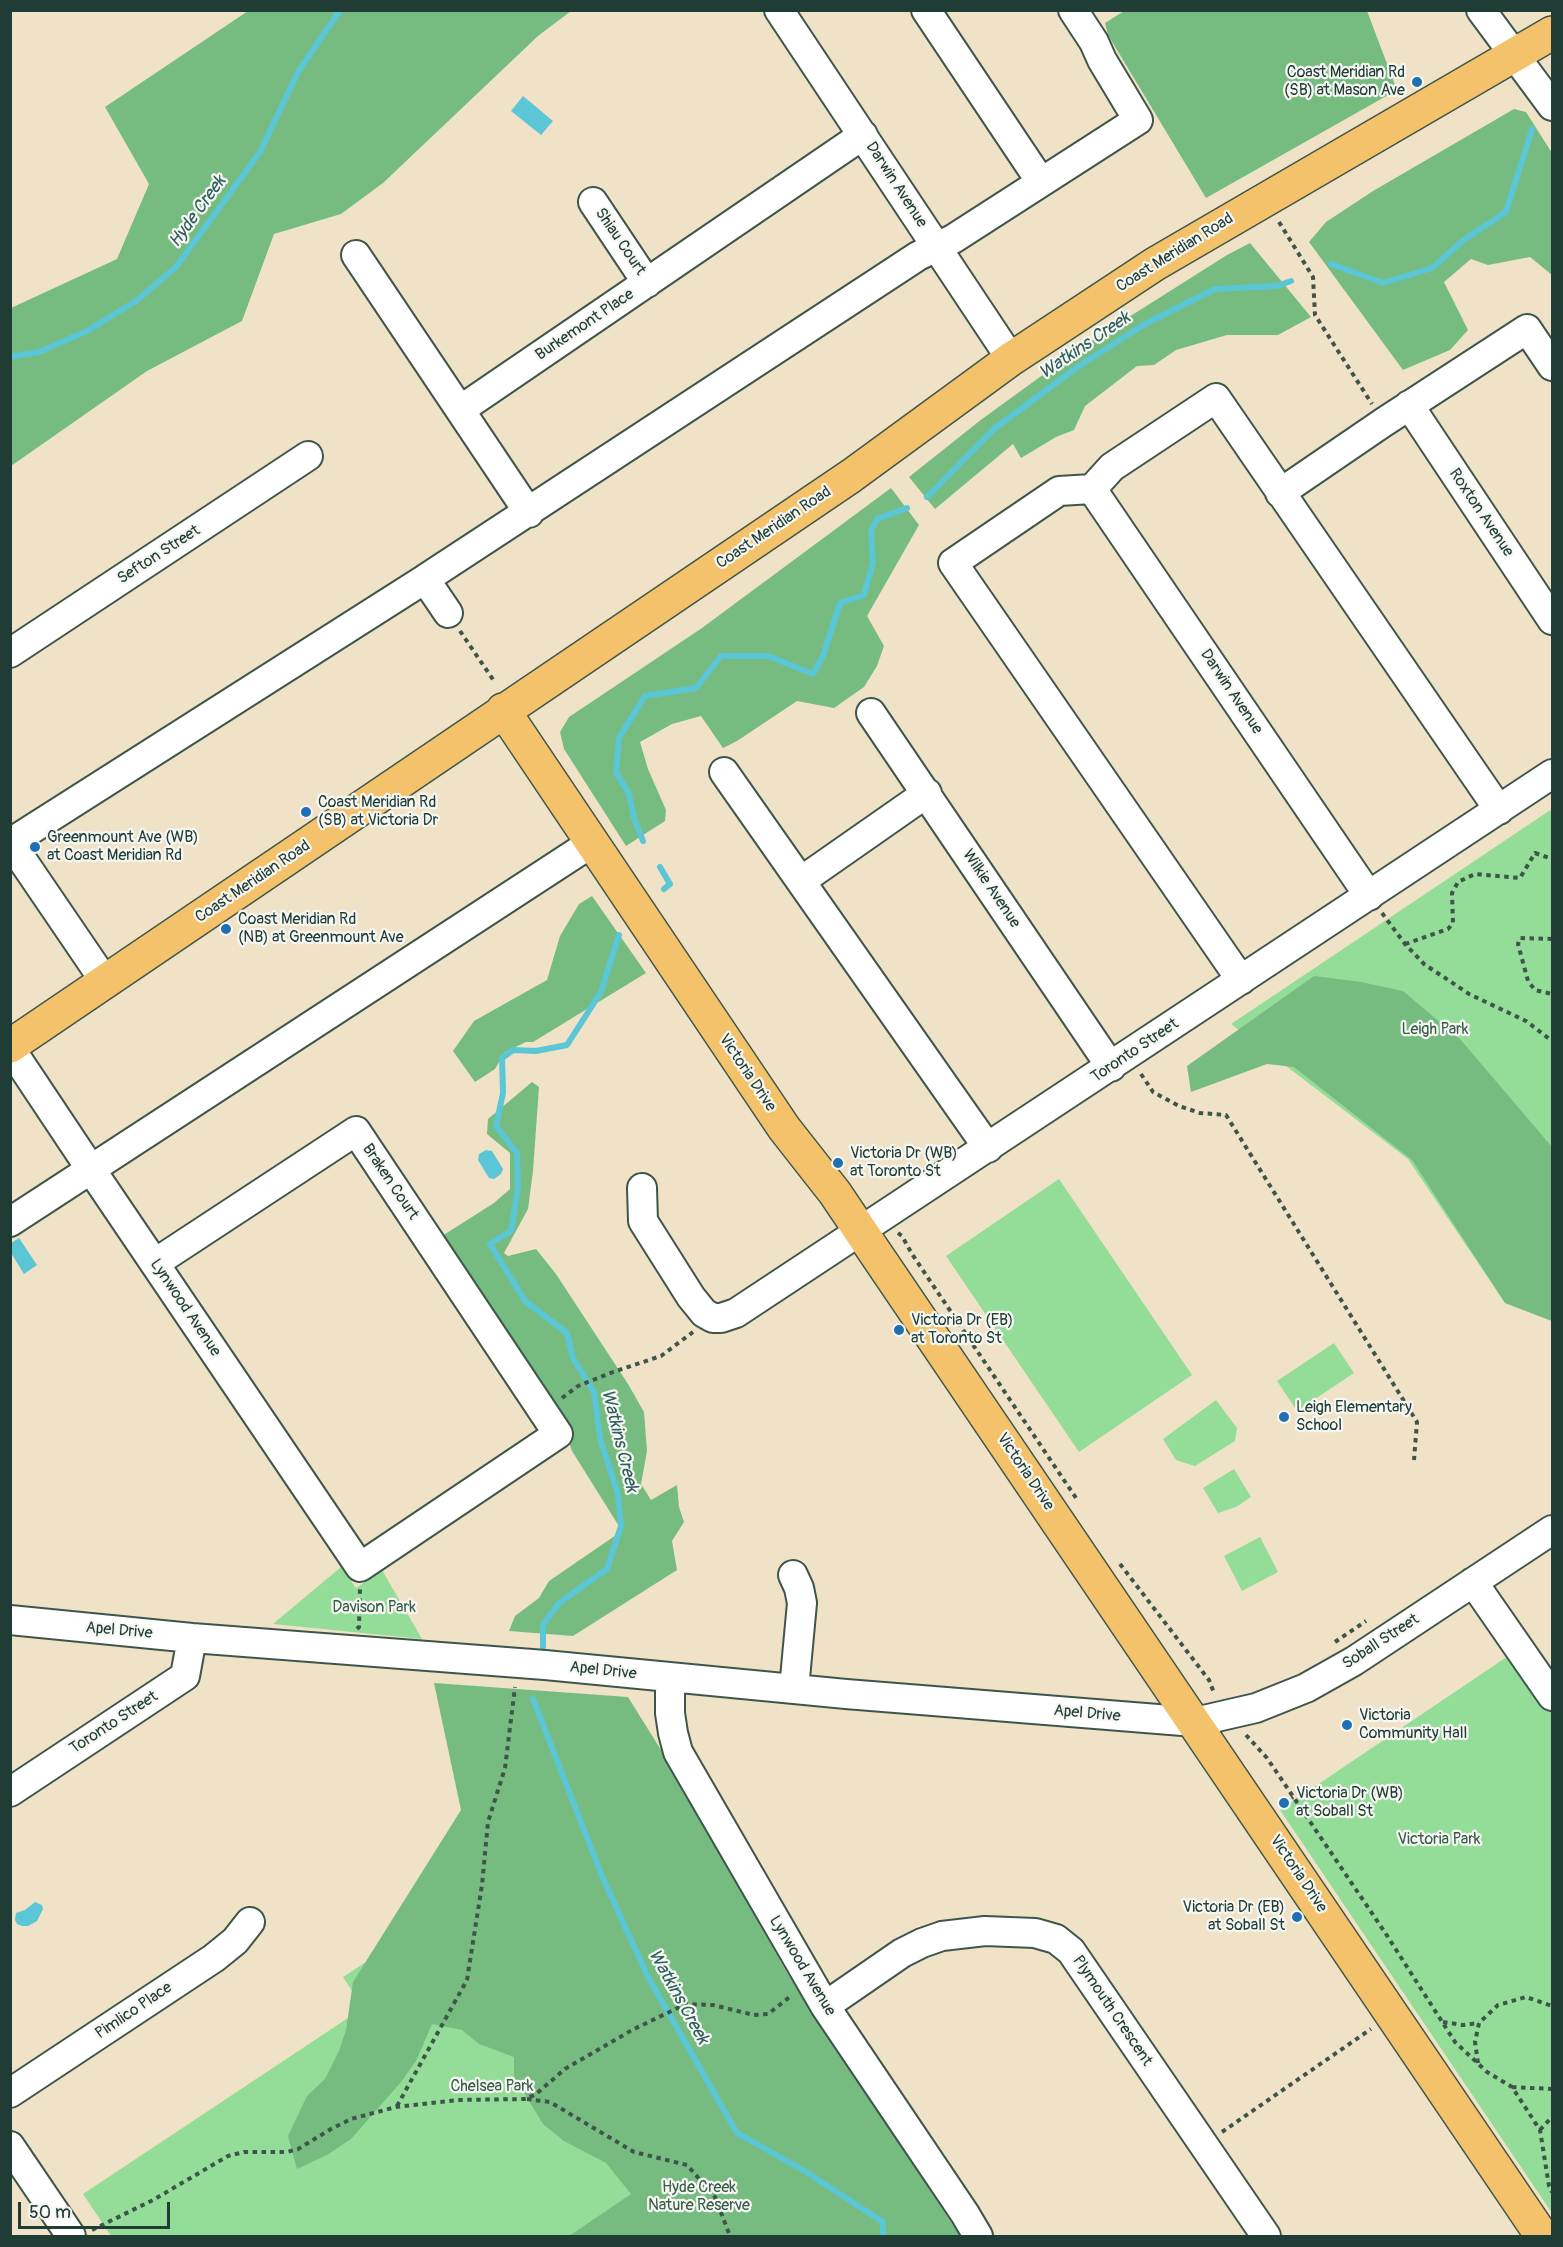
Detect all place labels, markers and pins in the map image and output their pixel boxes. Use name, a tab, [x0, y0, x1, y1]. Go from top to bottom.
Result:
place label: Coast Meridian Rd (SB) at Mason Ave	[1284, 63, 1405, 101]
marker: Coast Meridian Rd (SB) at Mason Ave	[1410, 75, 1424, 89]
place label: Coast Meridian Rd (SB) at Victoria Dr	[318, 793, 438, 831]
marker: Coast Meridian Rd (SB) at Victoria Dr	[299, 805, 313, 819]
place label: Greenmount Ave (WB) at Coast Meridian Rd	[47, 828, 199, 866]
marker: Greenmount Ave (WB) at Coast Meridian Rd	[28, 840, 42, 854]
place label: Coast Meridian Rd (NB) at Greenmount Ave	[238, 910, 404, 948]
marker: Coast Meridian Rd (NB) at Greenmount Ave	[219, 922, 233, 936]
place label: Victoria Dr (WB) at Toronto St	[850, 1144, 958, 1182]
marker: Victoria Dr (WB) at Toronto St	[831, 1156, 845, 1170]
place label: Victoria Dr (EB) at Toronto St	[911, 1311, 1013, 1349]
marker: Victoria Dr (EB) at Toronto St	[892, 1323, 906, 1337]
place label: Leigh Elementary School	[1296, 1398, 1412, 1436]
marker: Leigh Elementary School	[1277, 1410, 1291, 1424]
place label: Victoria Community Hall	[1359, 1706, 1467, 1744]
marker: Victoria Community Hall	[1340, 1718, 1354, 1732]
place label: Victoria Dr (WB) at Soball St	[1296, 1784, 1404, 1822]
marker: Victoria Dr (WB) at Soball St	[1277, 1796, 1291, 1810]
place label: Victoria Dr (EB) at Soball St	[1183, 1898, 1285, 1936]
marker: Victoria Dr (EB) at Soball St	[1290, 1910, 1304, 1924]

